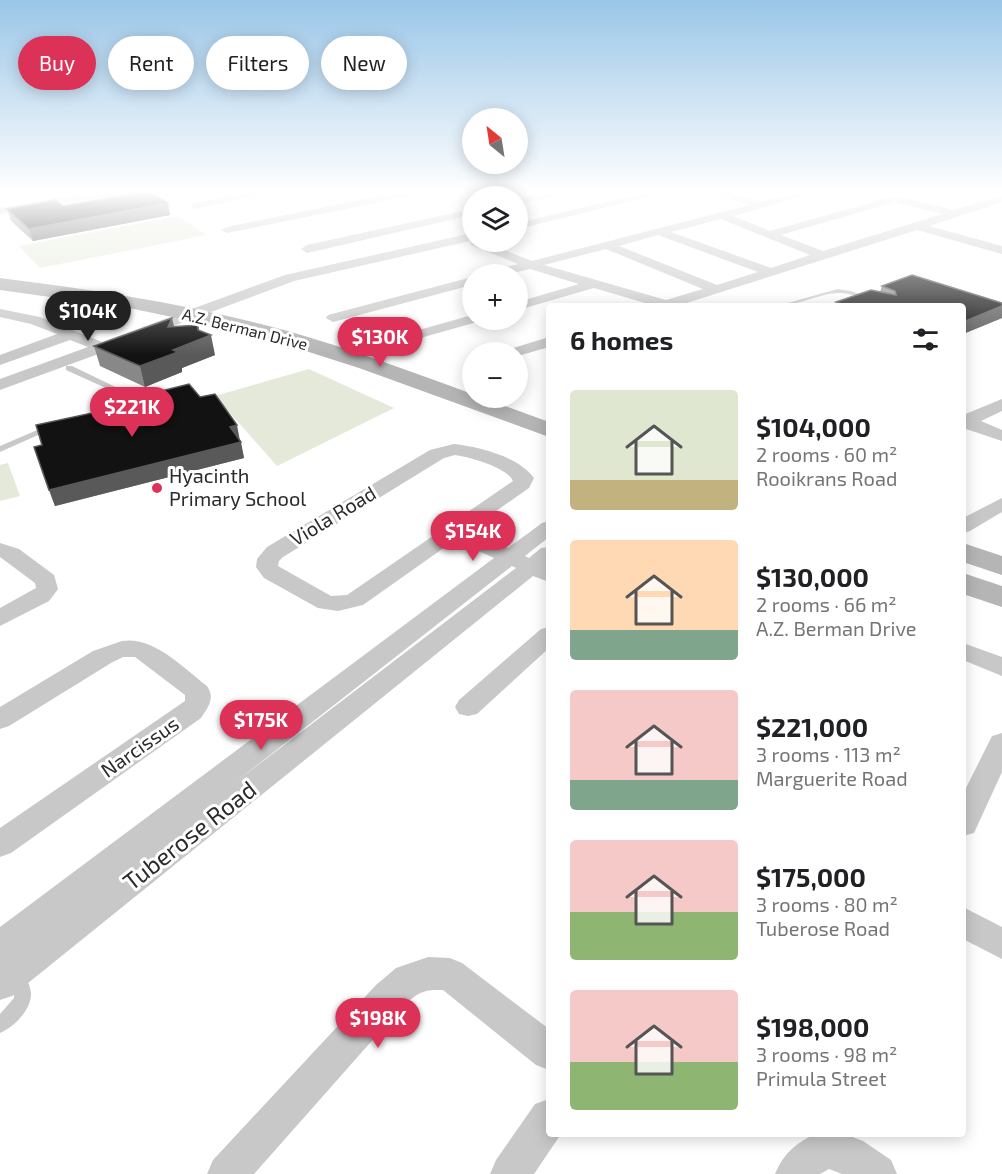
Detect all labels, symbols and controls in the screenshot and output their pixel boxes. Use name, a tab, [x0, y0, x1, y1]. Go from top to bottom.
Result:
chip: Buy	[18, 36, 96, 90]
chip: Rent	[108, 36, 194, 90]
chip: Filters	[206, 36, 309, 90]
chip: New	[321, 36, 407, 90]
north arrow	[462, 108, 528, 174]
map controls	[462, 108, 528, 408]
button: layers	[462, 186, 528, 252]
button: +	[462, 264, 528, 330]
pin: $104K	[46, 291, 130, 342]
text: $104K	[59, 298, 117, 322]
street label: A.Z. Berman Drive	[180, 304, 310, 353]
pin: $130K	[338, 317, 422, 368]
icon: filters	[909, 323, 942, 356]
text: $130K	[352, 324, 408, 348]
text: 6 homes	[570, 324, 673, 355]
button: −	[462, 342, 528, 408]
pin: $221K	[90, 387, 174, 438]
text: $221K	[104, 394, 160, 418]
text: $104,000	[756, 411, 871, 442]
icon: home	[618, 414, 690, 486]
text: 2 rooms · 60 m²	[756, 442, 897, 466]
place label: Hyacinth Primary School	[169, 463, 306, 510]
text: Rooikrans Road	[756, 466, 897, 490]
street label: Viola Road	[285, 480, 380, 550]
marker: Hyacinth Primary School	[150, 481, 164, 495]
pin: $154K	[431, 511, 515, 562]
text: $154K	[445, 518, 501, 542]
text: $130,000	[756, 561, 869, 592]
icon: home	[618, 564, 690, 636]
text: 2 rooms · 66 m²	[756, 592, 897, 616]
text: A.Z. Berman Drive	[756, 616, 917, 640]
pin: $175K	[219, 700, 303, 751]
text: $175K	[234, 707, 288, 731]
street label: Narcissus	[96, 711, 183, 782]
text: $221,000	[756, 711, 868, 742]
icon: home	[618, 714, 690, 786]
text: 3 rooms · 113 m²	[756, 742, 901, 766]
text: Marguerite Road	[756, 766, 908, 790]
street label: Tuberose Road	[117, 774, 261, 896]
text: $175,000	[756, 861, 866, 892]
icon: home	[618, 864, 690, 936]
text: 3 rooms · 80 m²	[756, 892, 898, 916]
text: Tuberose Road	[756, 916, 890, 940]
pin: $198K	[336, 998, 420, 1049]
text: $198K	[349, 1005, 407, 1029]
text: $198,000	[756, 1011, 869, 1042]
icon: home	[618, 1014, 690, 1086]
text: 3 rooms · 98 m²	[756, 1042, 897, 1066]
text: Primula Street	[756, 1066, 887, 1090]

